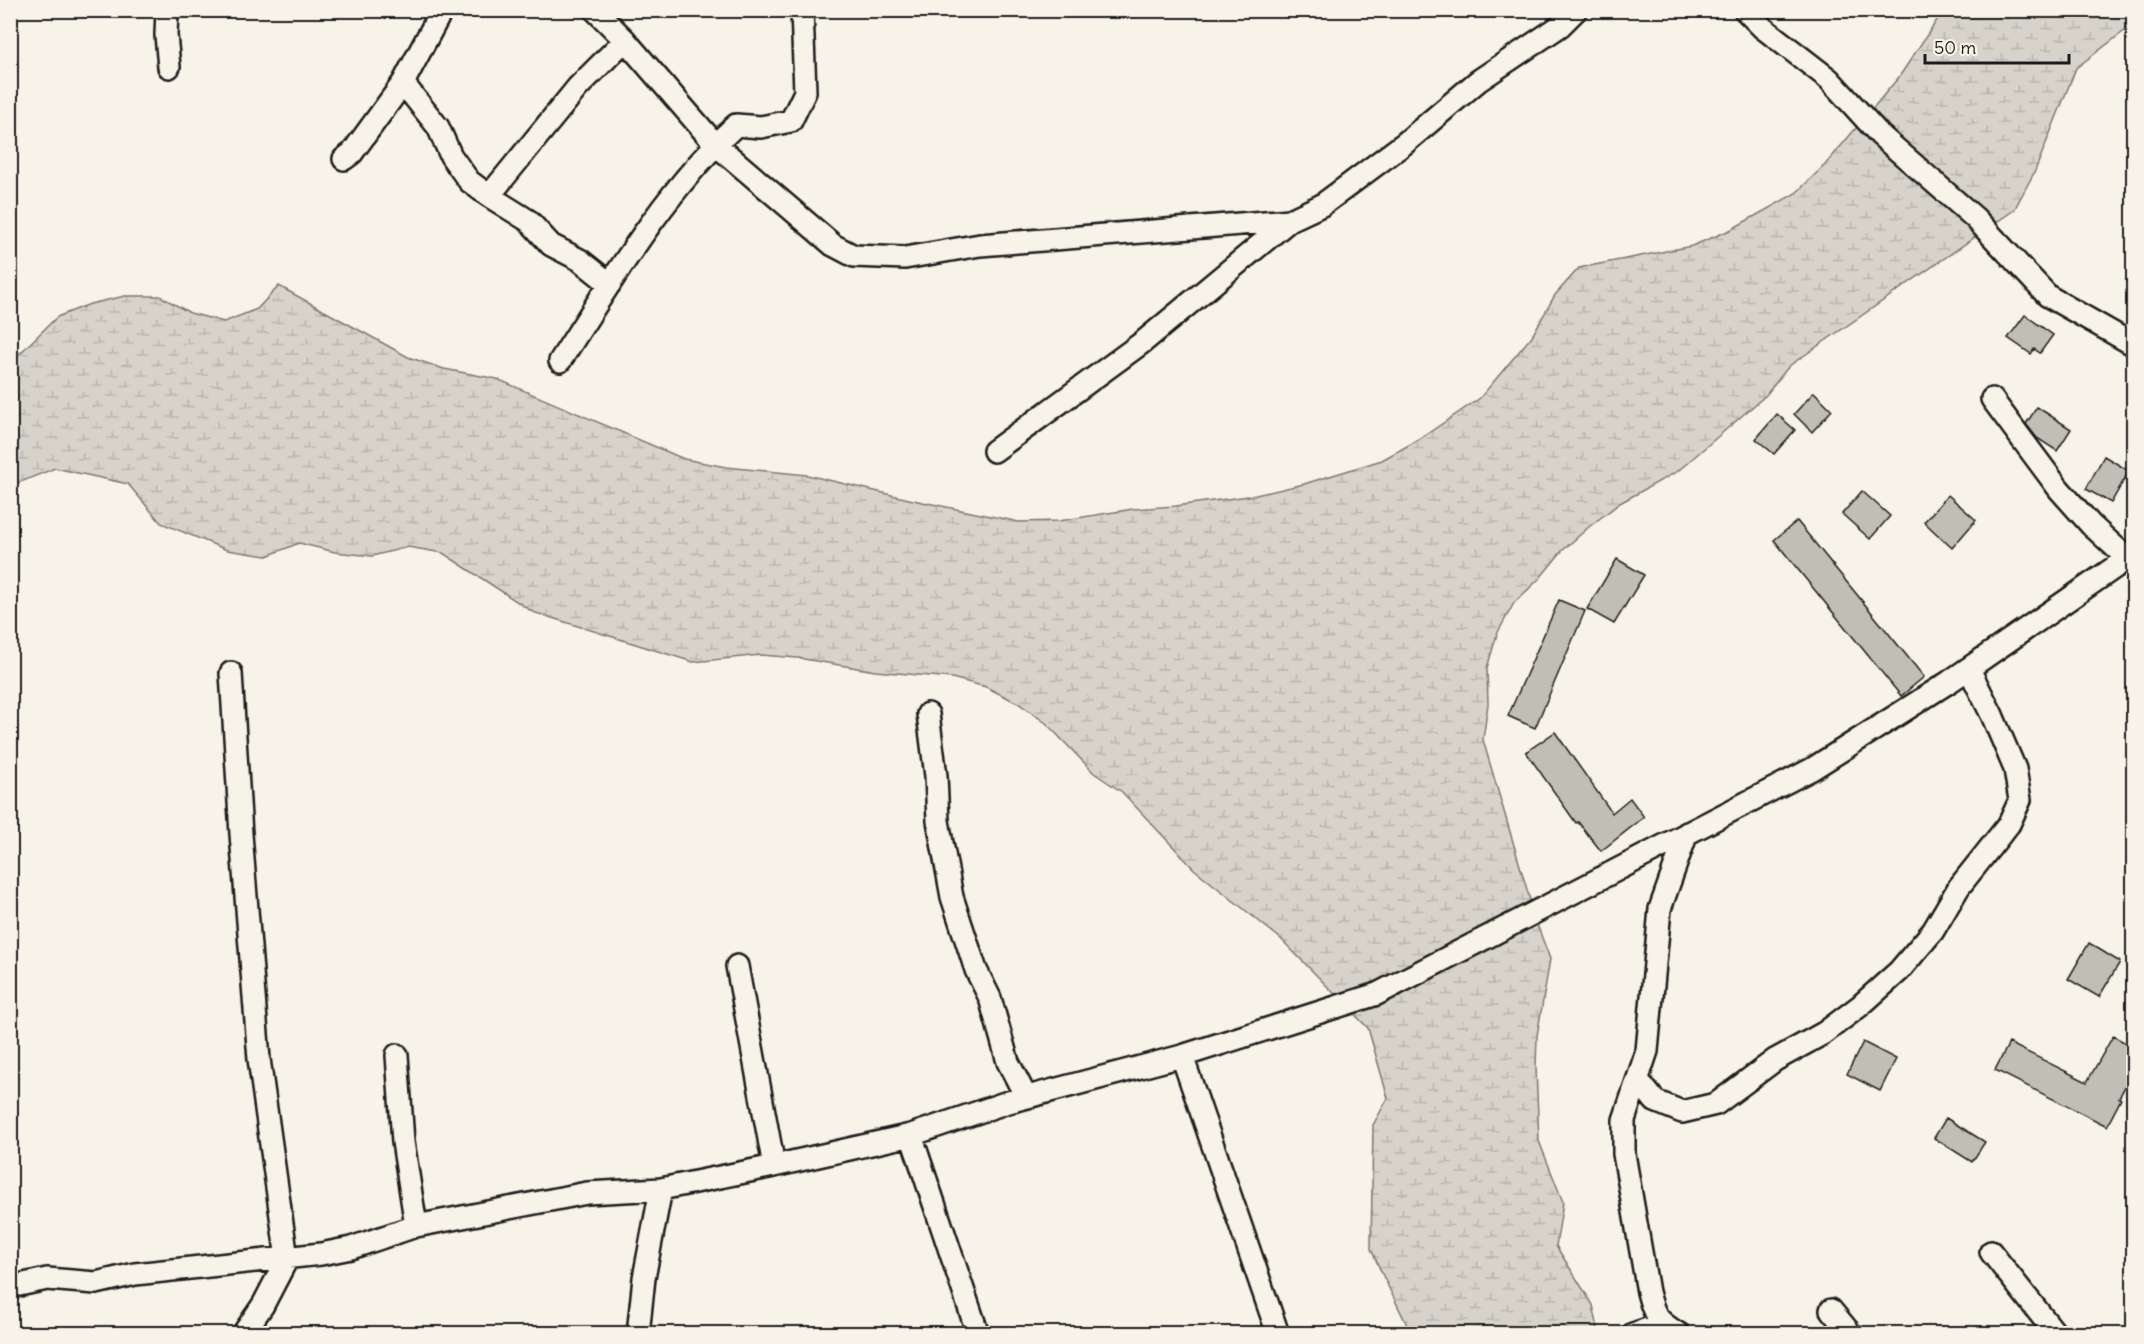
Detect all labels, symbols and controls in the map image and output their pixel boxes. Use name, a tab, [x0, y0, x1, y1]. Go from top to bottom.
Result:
scale bar	[1925, 27, 2069, 65]
text: 50 m	[1934, 36, 1976, 59]

